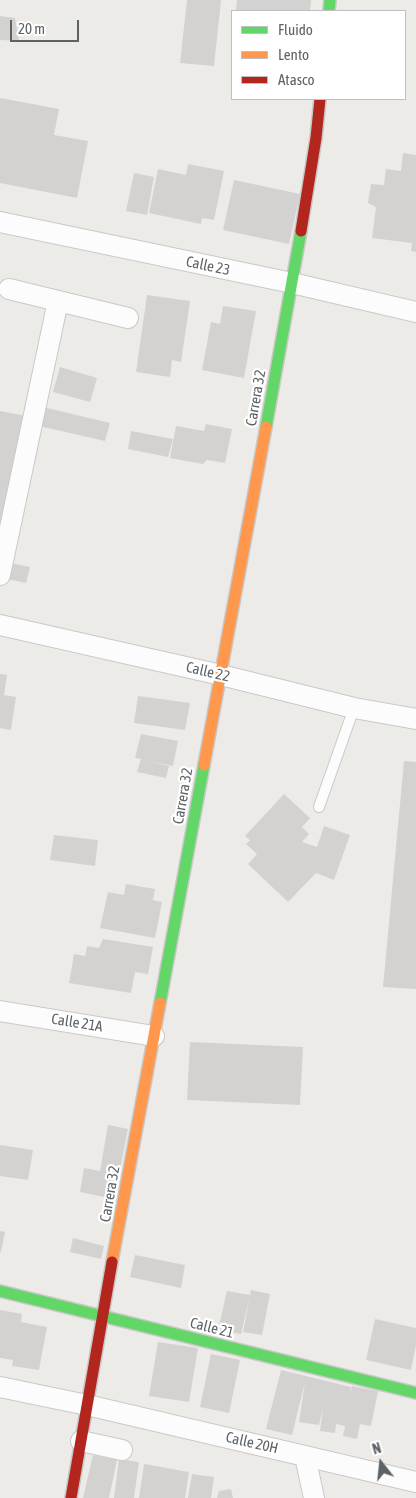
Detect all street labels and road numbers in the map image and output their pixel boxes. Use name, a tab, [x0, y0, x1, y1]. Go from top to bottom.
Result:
street label: Calle 23	[184, 253, 232, 279]
street label: Carrera 32	[242, 369, 270, 427]
street label: Calle 22	[184, 658, 232, 686]
street label: Carrera 32	[169, 767, 197, 825]
street label: Calle 21A	[50, 1010, 104, 1036]
street label: Carrera 32	[96, 1165, 124, 1223]
street label: Calle 21	[188, 1314, 236, 1342]
street label: Calle 20H	[224, 1428, 280, 1458]

